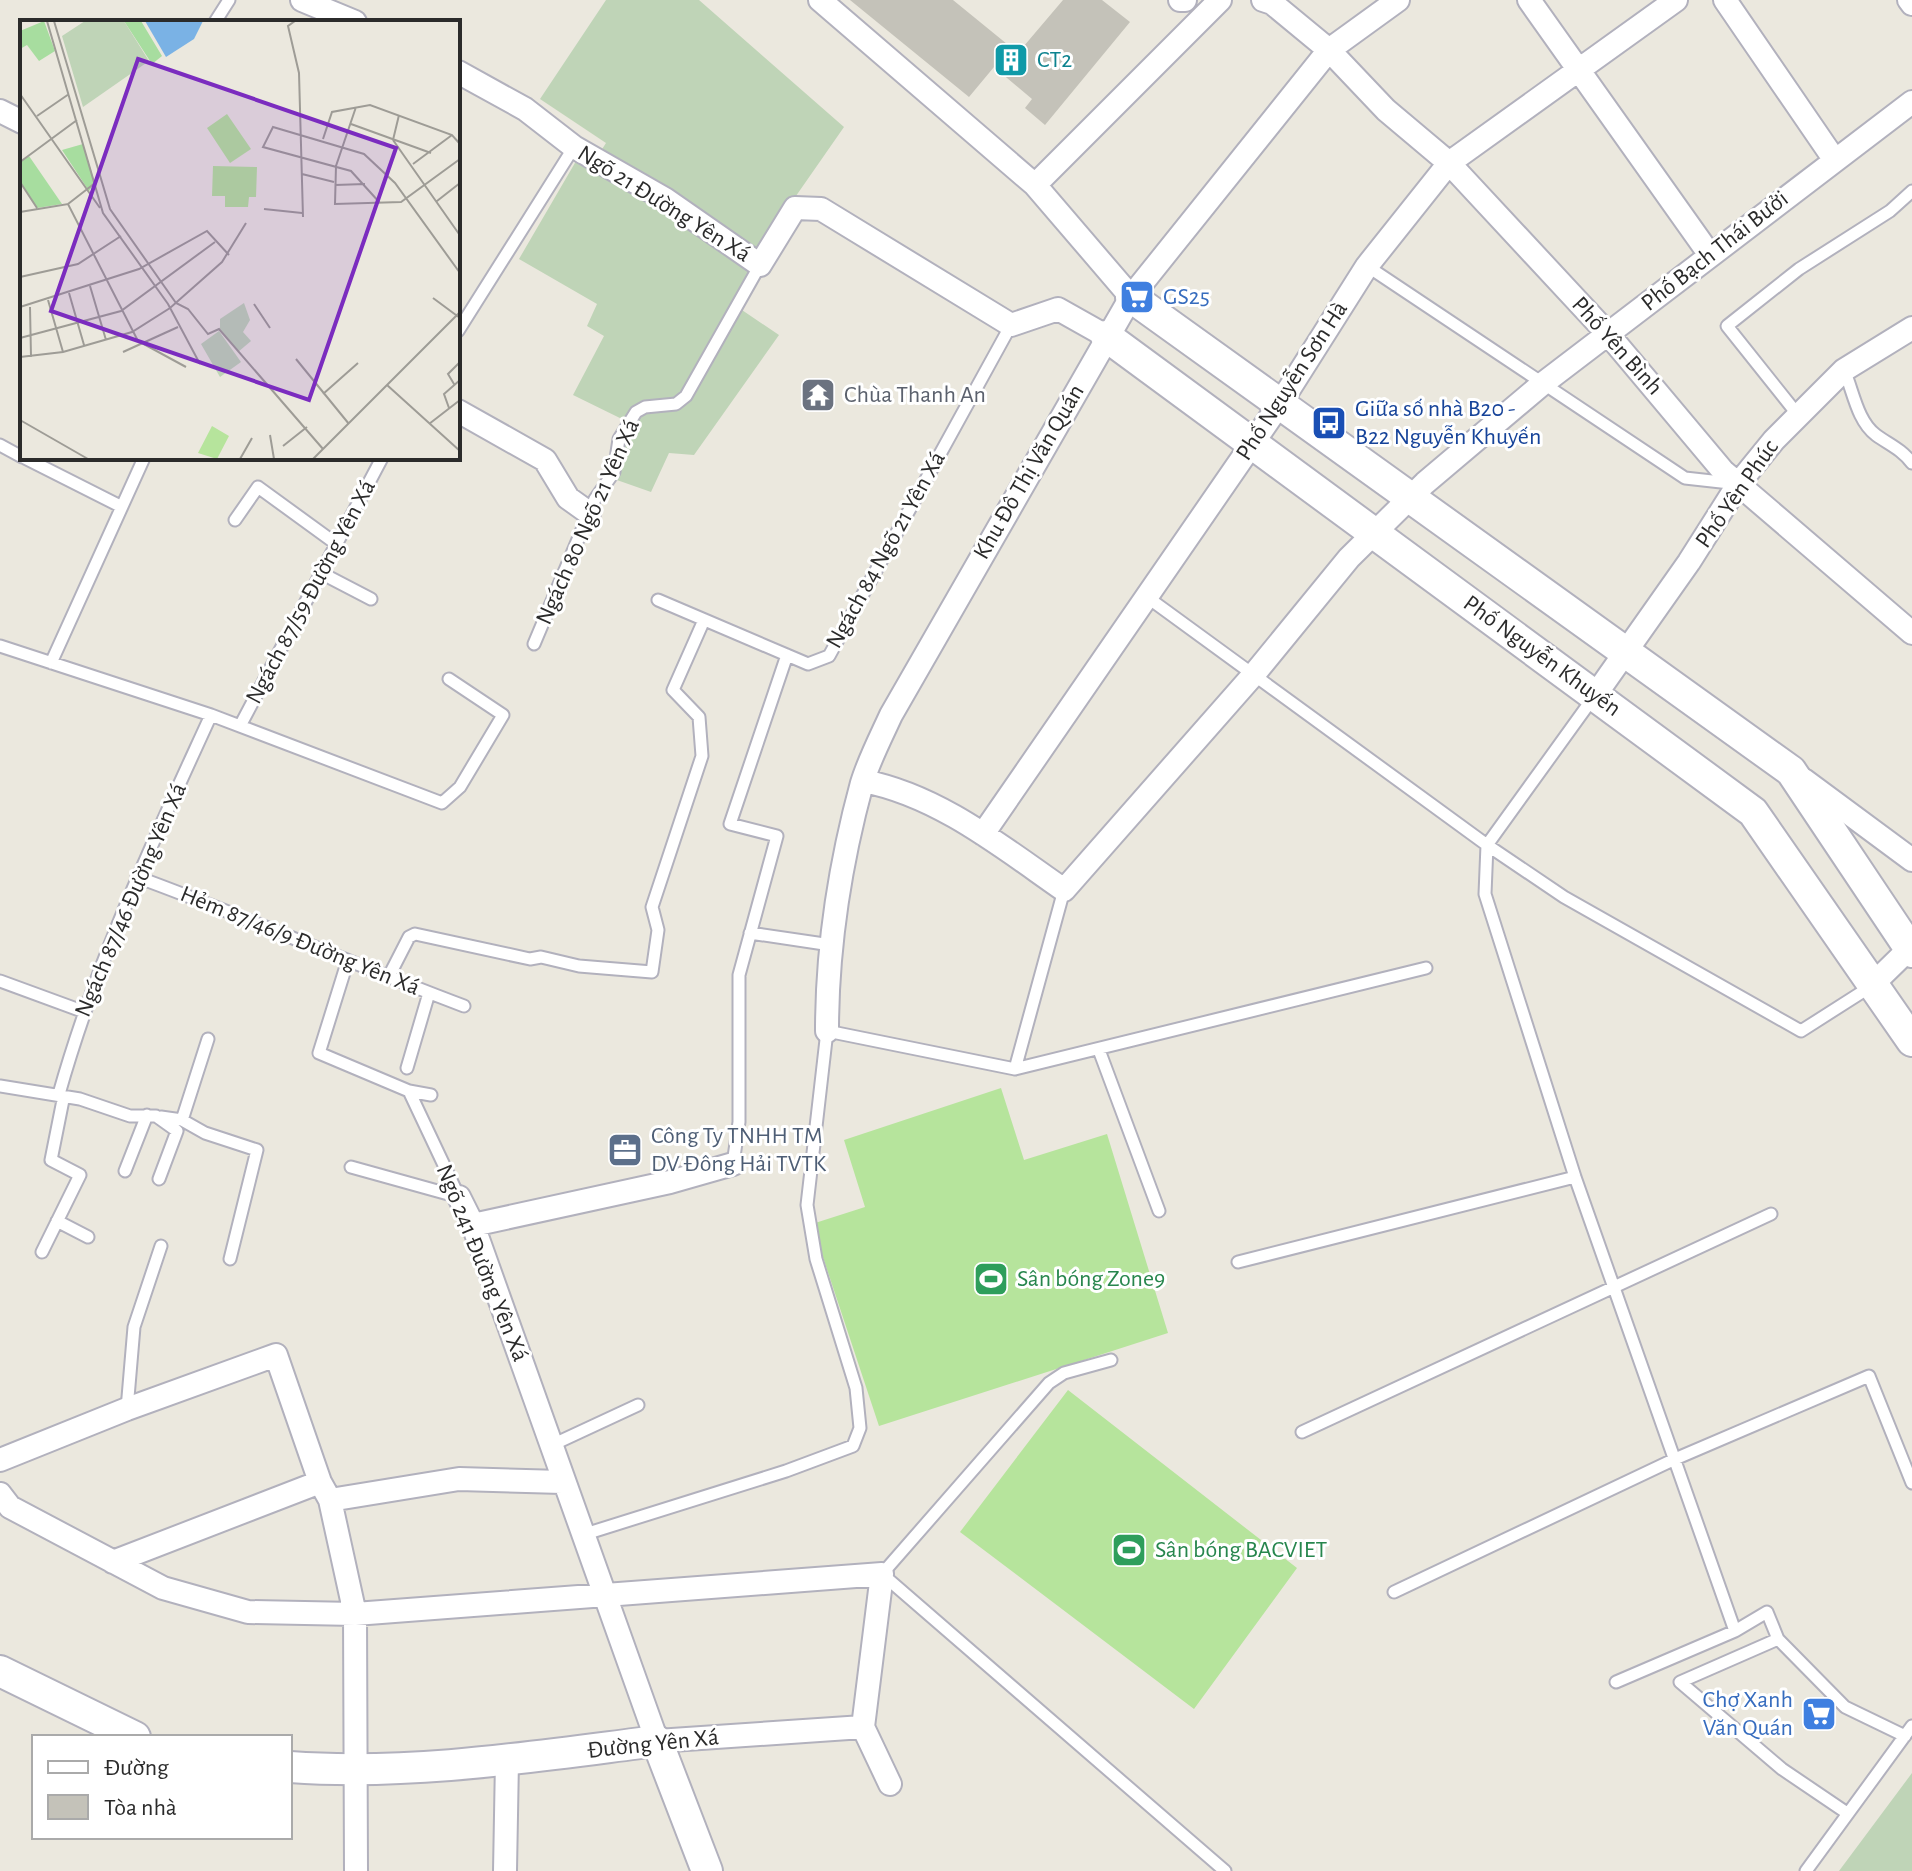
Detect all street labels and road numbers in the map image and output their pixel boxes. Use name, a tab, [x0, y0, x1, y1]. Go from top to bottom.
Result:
street label: Ngõ 21 Đường Yên Xá	[573, 141, 755, 267]
street label: Phố Bạch Thái Bưởi	[1637, 186, 1793, 316]
street label: Phố Yên Bình	[1567, 292, 1667, 400]
street label: Phố Nguyễn Sơn Hà	[1231, 297, 1352, 465]
street label: Khu Đô Thị Văn Quán	[969, 380, 1089, 564]
street label: Ngách 80 Ngõ 21 Yên Xá	[532, 416, 644, 628]
street label: Phố Yên Phúc	[1691, 436, 1783, 552]
street label: Ngách 84 Ngõ 21 Yên Xá	[822, 448, 950, 652]
street label: Ngách 87/59 Đường Yên Xá	[242, 476, 380, 708]
street label: Phố Nguyễn Khuyến	[1459, 590, 1626, 721]
street label: Ngách 87/46 Đường Yên Xá	[71, 780, 191, 1020]
street label: Hẻm 87/46/9 Đường Yên Xá	[177, 882, 423, 1000]
street label: Ngõ 241 Đường Yên Xá	[431, 1161, 533, 1365]
street label: Đường Yên Xá	[586, 1725, 720, 1763]

